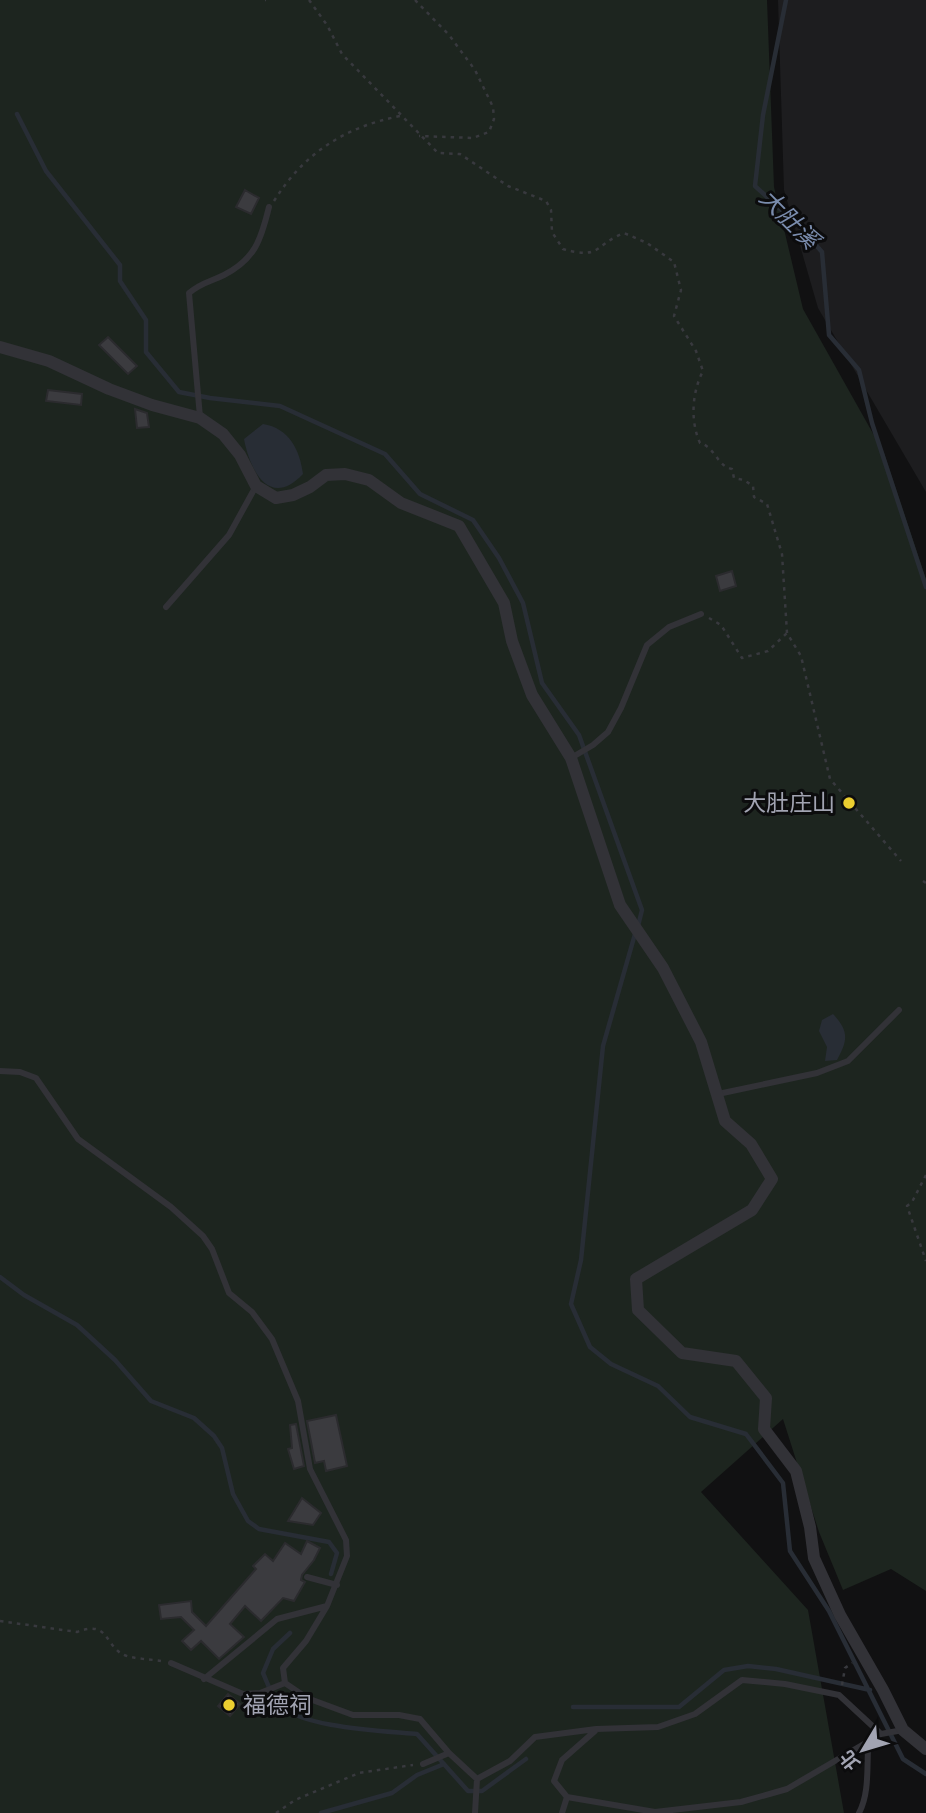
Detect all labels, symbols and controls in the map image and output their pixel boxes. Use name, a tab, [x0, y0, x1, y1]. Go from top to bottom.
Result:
water label: 大肚溪	[753, 184, 826, 257]
place label: 大肚庄山	[743, 790, 835, 818]
marker: 大肚庄山	[841, 795, 857, 811]
place label: 福德祠	[243, 1692, 312, 1720]
marker: 福德祠	[221, 1697, 237, 1713]
north arrow	[828, 1715, 898, 1785]
text: 北	[836, 1746, 865, 1774]

